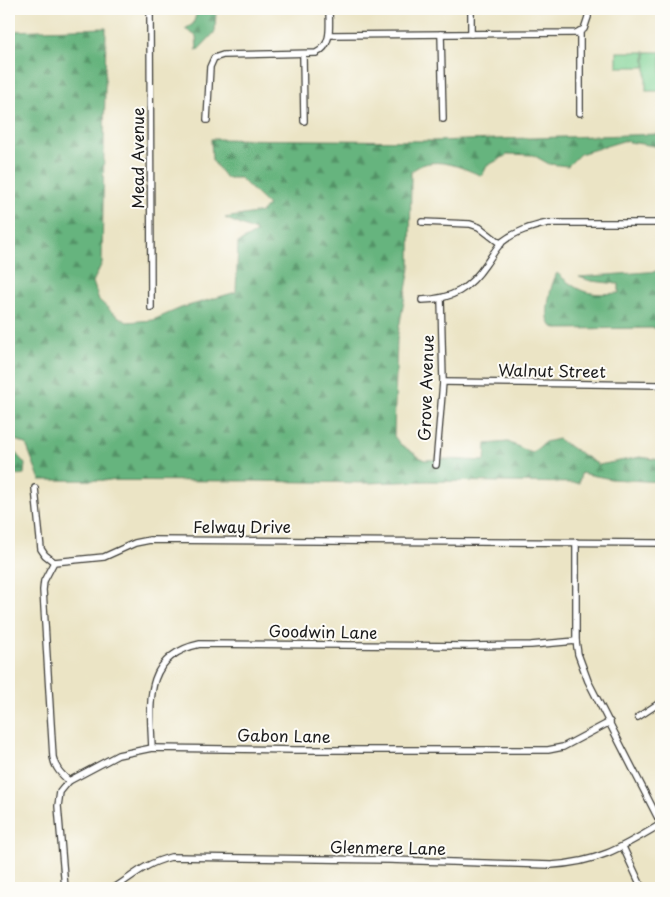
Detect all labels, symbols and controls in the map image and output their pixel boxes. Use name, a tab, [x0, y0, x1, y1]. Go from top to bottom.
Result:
street label: Mead Avenue	[125, 107, 149, 209]
street label: Grove Avenue	[411, 334, 439, 442]
street label: Walnut Street	[498, 357, 607, 383]
street label: Felway Drive	[193, 514, 291, 538]
street label: Goodwin Lane	[268, 618, 378, 644]
street label: Gabon Lane	[237, 722, 331, 748]
street label: Glenmere Lane	[330, 834, 446, 860]

